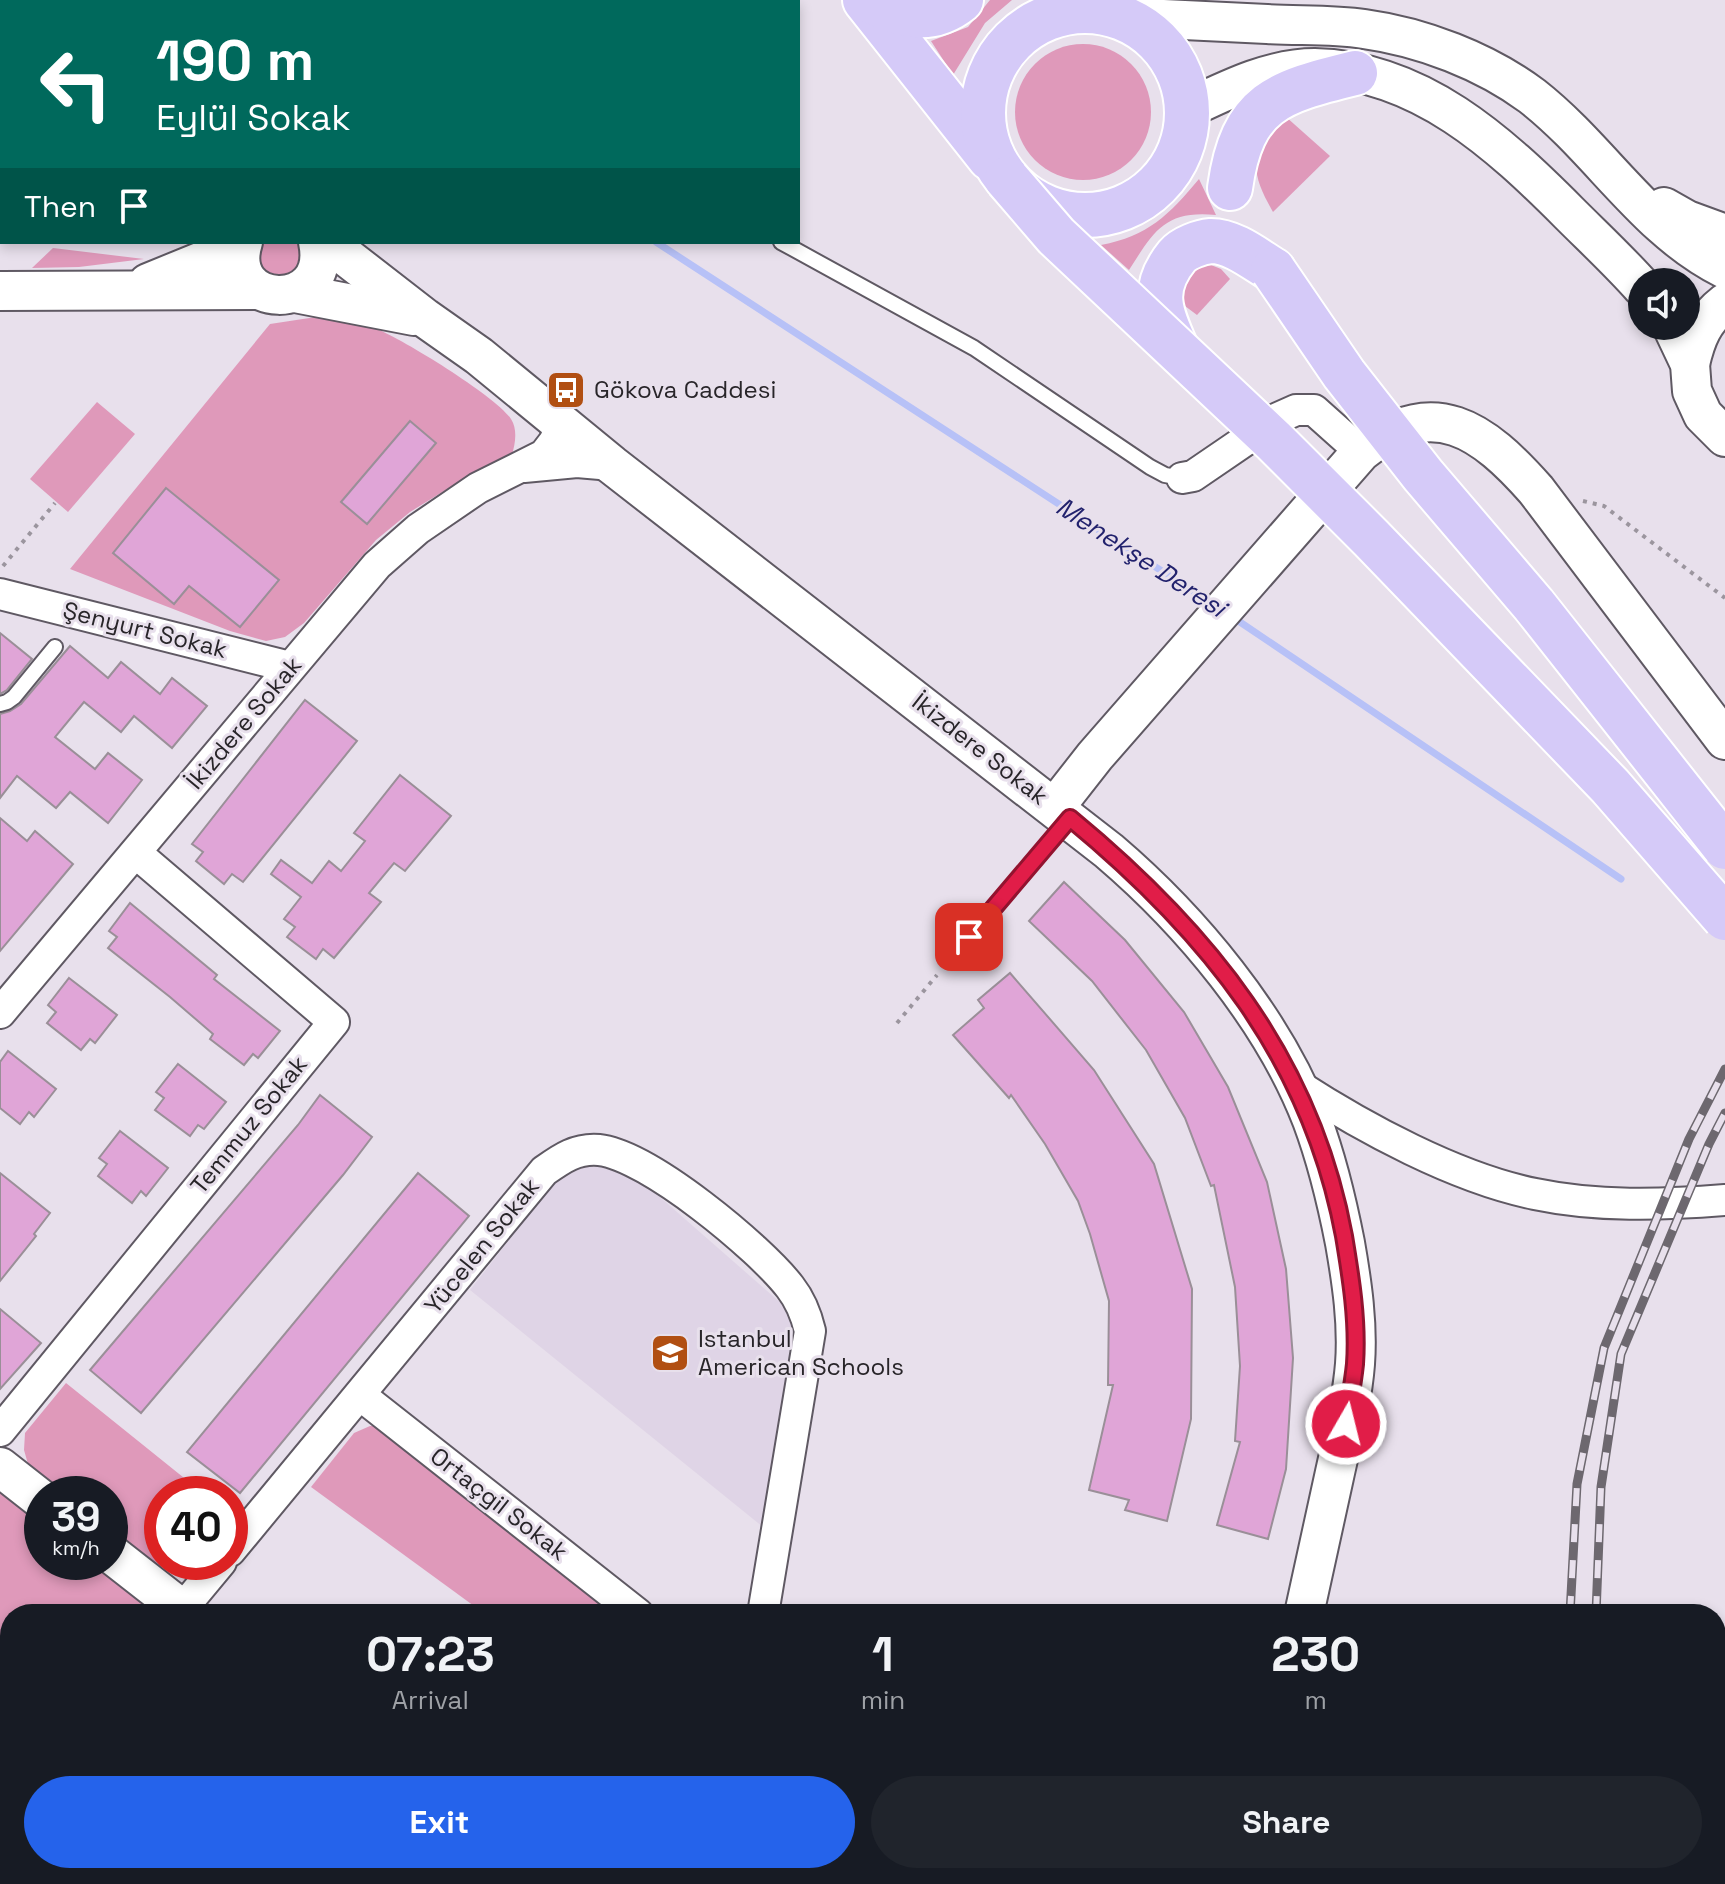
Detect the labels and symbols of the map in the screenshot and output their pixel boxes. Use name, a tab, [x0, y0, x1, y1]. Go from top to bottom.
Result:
bus stop icon: Gökova Caddesi	[545, 369, 587, 411]
place label: Gökova Caddesi	[594, 374, 776, 405]
water label: Menekşe Deresi	[1050, 489, 1235, 626]
street label: Şenyurt Sokak	[60, 594, 230, 665]
street label: İkizdere Sokak	[179, 650, 308, 796]
street label: İkizdere Sokak	[906, 686, 1055, 811]
pin	[935, 903, 1003, 971]
street label: Temmuz Sokak	[183, 1049, 314, 1200]
street label: Yücelen Sokak	[417, 1171, 546, 1320]
place label: Istanbul American Schools	[698, 1323, 904, 1382]
school or university icon: Istanbul American Schools	[649, 1332, 691, 1374]
position arrow	[1304, 1382, 1388, 1466]
street label: Ortaçgil Sokak	[424, 1440, 574, 1567]
speed limit sign: 40	[144, 1476, 248, 1580]

